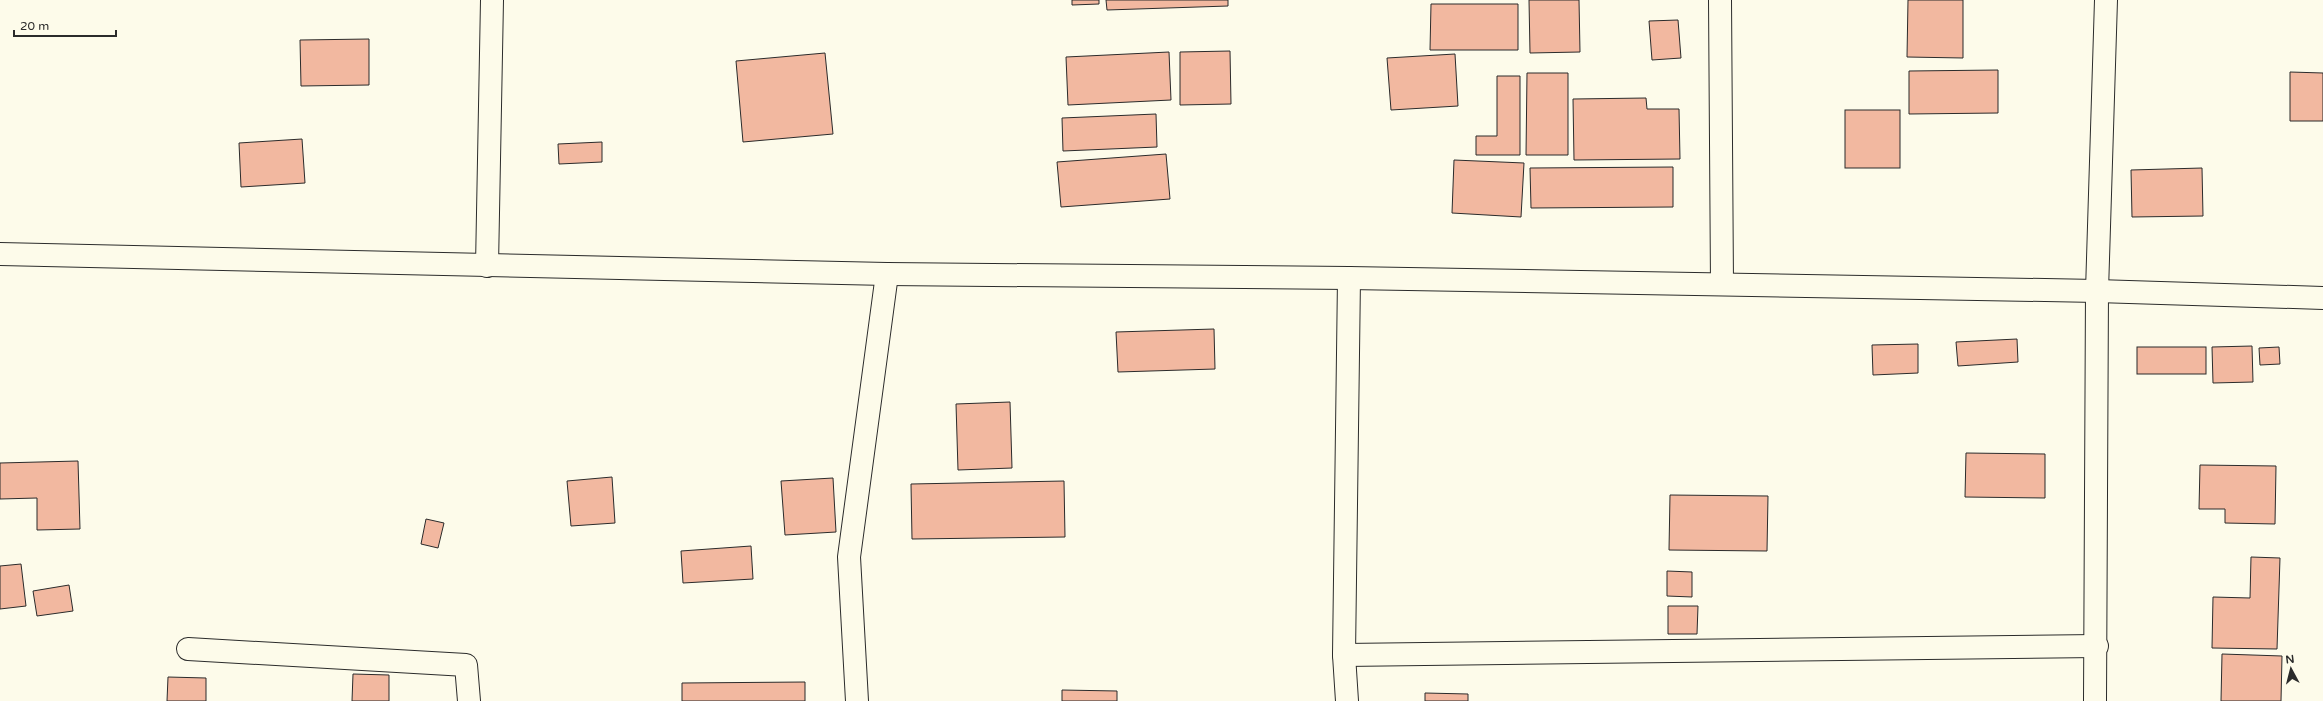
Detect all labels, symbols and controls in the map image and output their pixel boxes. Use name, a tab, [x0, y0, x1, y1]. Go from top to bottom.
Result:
scale bar	[14, 12, 116, 38]
text: 20 m	[20, 19, 49, 33]
north arrow	[2271, 649, 2311, 689]
text: N	[2285, 653, 2295, 667]

